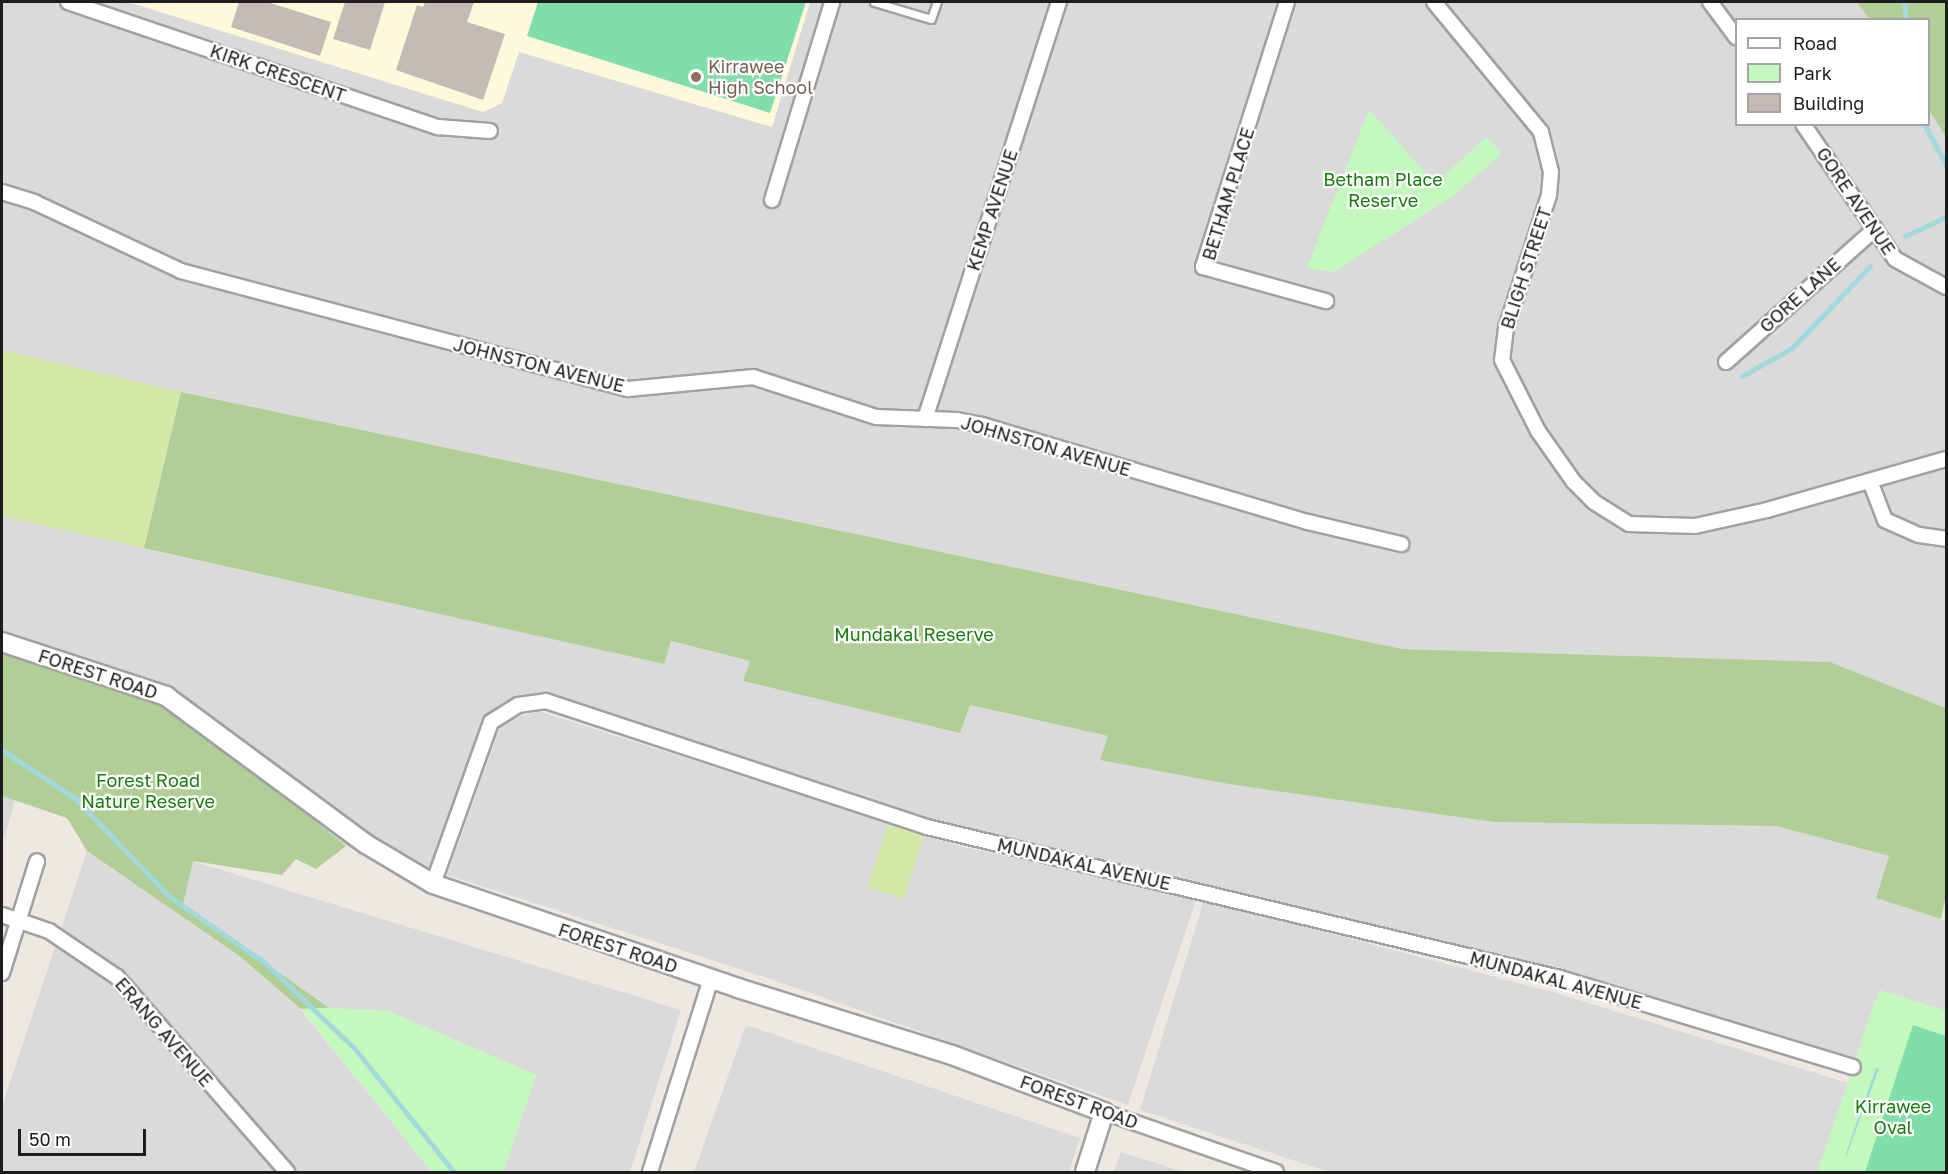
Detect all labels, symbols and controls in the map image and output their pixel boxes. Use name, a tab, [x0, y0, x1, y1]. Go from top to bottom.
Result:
legend	[1735, 18, 1930, 126]
text: Road	[1793, 32, 1837, 54]
street label: KIRK CRESCENT	[207, 40, 349, 106]
place label: Kirrawee High School	[708, 56, 813, 98]
text: Park	[1793, 62, 1832, 84]
marker: Kirrawee High School	[689, 70, 703, 84]
text: Building	[1793, 92, 1864, 114]
street label: BETHAM PLACE	[1198, 125, 1258, 263]
street label: GORE AVENUE	[1812, 143, 1900, 259]
street label: KEMP AVENUE	[962, 147, 1022, 273]
park label: Betham Place Reserve	[1323, 169, 1443, 212]
street label: BLIGH STREET	[1496, 204, 1556, 332]
street label: GORE LANE	[1755, 253, 1845, 337]
street label: JOHNSTON AVENUE	[451, 333, 627, 397]
street label: JOHNSTON AVENUE	[959, 411, 1133, 481]
park label: Mundakal Reserve	[834, 623, 994, 645]
street label: FOREST ROAD	[36, 645, 160, 703]
park label: Forest Road Nature Reserve	[81, 770, 215, 812]
street label: MUNDAKAL AVENUE	[995, 834, 1173, 894]
street label: FOREST ROAD	[556, 919, 680, 977]
street label: MUNDAKAL AVENUE	[1467, 947, 1645, 1013]
street label: ERANG AVENUE	[111, 973, 217, 1091]
street label: FOREST ROAD	[1017, 1071, 1141, 1133]
park label: Kirrawee Oval	[1855, 1096, 1931, 1138]
scale bar	[21, 1117, 148, 1155]
text: 50 m	[29, 1128, 71, 1150]

